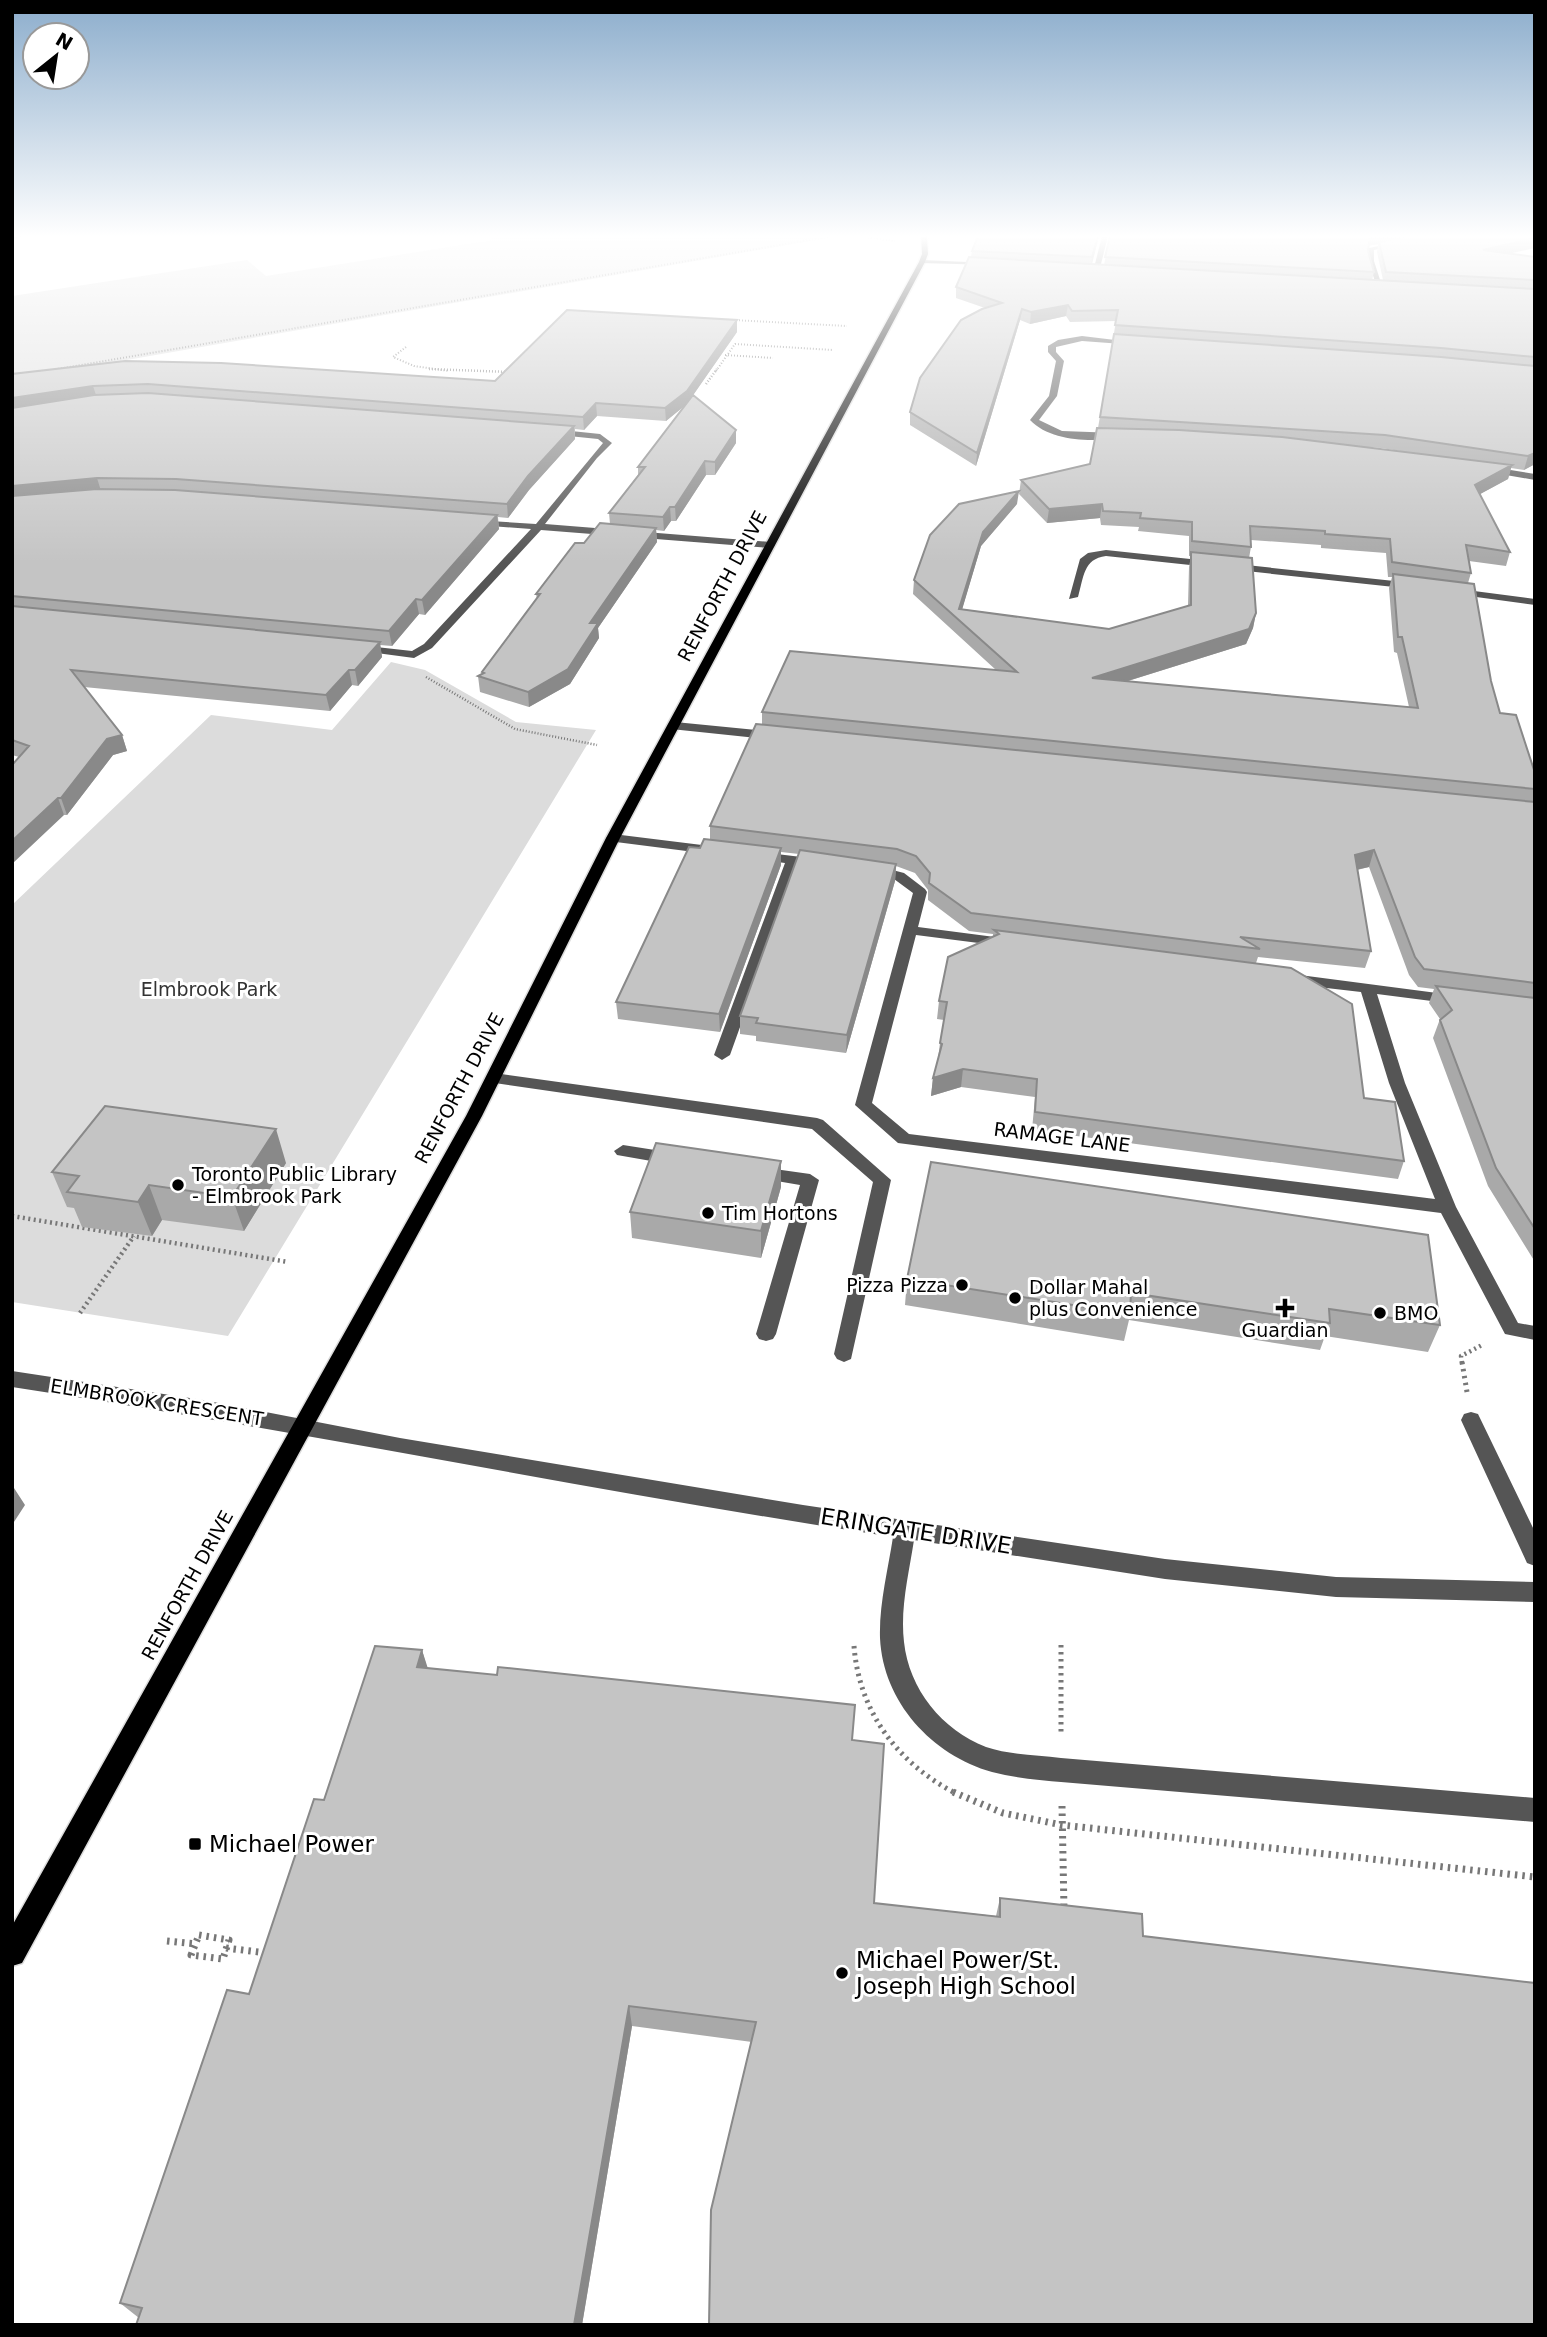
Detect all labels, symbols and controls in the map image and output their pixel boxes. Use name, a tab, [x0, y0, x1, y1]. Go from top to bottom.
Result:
north arrow	[21, 21, 91, 91]
text: N	[52, 28, 77, 55]
street label: RENFORTH DRIVE	[673, 507, 771, 665]
park label: Elmbrook Park	[141, 978, 277, 1000]
street label: RENFORTH DRIVE	[410, 1009, 508, 1167]
street label: RAMAGE LANE	[992, 1118, 1132, 1156]
place label: Toronto Public Library - Elmbrook Park	[191, 1163, 397, 1207]
marker: Toronto Public Library - Elmbrook Park	[170, 1177, 186, 1193]
place label: Tim Hortons	[721, 1202, 838, 1224]
marker: Tim Hortons	[700, 1205, 716, 1221]
place label: Pizza Pizza	[846, 1274, 948, 1296]
place label: Dollar Mahal plus Convenience	[1029, 1276, 1197, 1320]
marker: Pizza Pizza	[954, 1277, 970, 1293]
marker: Dollar Mahal plus Convenience	[1007, 1290, 1023, 1306]
marker: Guardian	[1277, 1300, 1293, 1316]
place label: BMO	[1394, 1302, 1438, 1324]
marker: BMO	[1372, 1305, 1388, 1321]
place label: Guardian	[1242, 1319, 1328, 1341]
street label: ELMBROOK CRESCENT	[49, 1374, 265, 1430]
street label: ERINGATE DRIVE	[819, 1503, 1013, 1559]
street label: RENFORTH DRIVE	[137, 1506, 237, 1664]
place label: Michael Power	[209, 1831, 374, 1857]
marker: Michael Power	[187, 1836, 203, 1852]
place label: Michael Power/St. Joseph High School	[854, 1947, 1076, 1999]
marker: Michael Power/St. Joseph High School	[834, 1965, 850, 1981]

